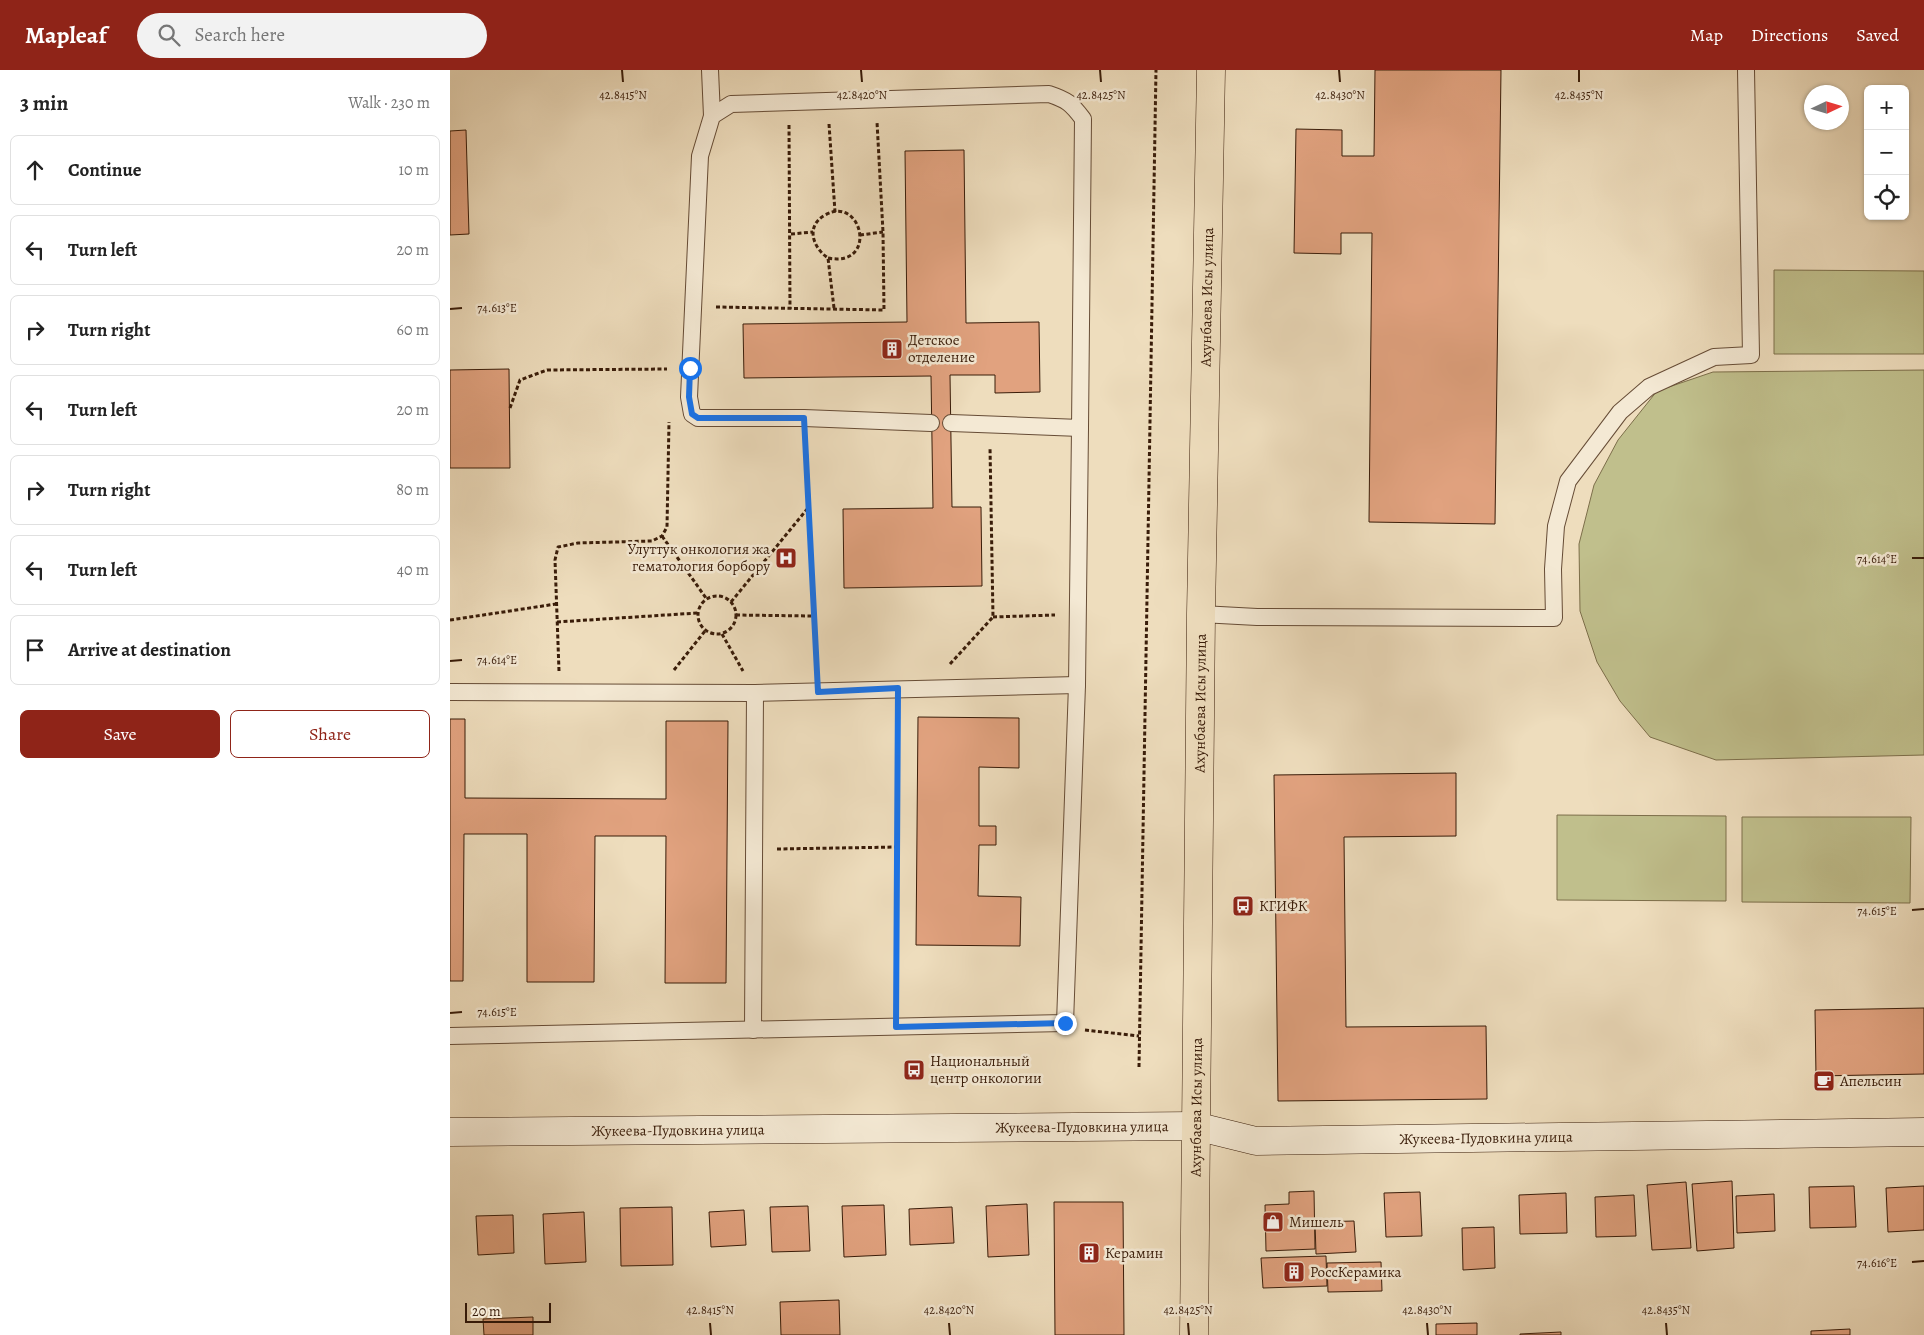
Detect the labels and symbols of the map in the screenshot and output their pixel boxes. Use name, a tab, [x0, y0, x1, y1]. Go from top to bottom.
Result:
north arrow	[1804, 85, 1849, 130]
text: 42.8415°N	[599, 87, 647, 103]
text: 42.8420°N	[837, 87, 888, 103]
text: 42.8425°N	[1076, 87, 1126, 103]
text: 42.8430°N	[1315, 87, 1365, 103]
text: 42.8435°N	[1555, 87, 1604, 103]
street label: Ахунбаева Исы улица	[1196, 227, 1218, 368]
text: 74.613°E	[477, 300, 517, 316]
place label: Детское отделение	[908, 330, 975, 367]
building icon: Детское отделение	[880, 337, 904, 361]
route start	[679, 357, 702, 380]
place label: Улуттук онкология жа гематология борбору	[628, 539, 770, 576]
hospital icon: Улуттук онкология жа гематология борбору	[774, 546, 798, 570]
text: 74.614°E	[1857, 551, 1897, 567]
street label: Ахунбаева Исы улица	[1189, 633, 1211, 774]
text: 74.614°E	[477, 652, 517, 668]
bus stop icon: КГИФК	[1231, 894, 1255, 918]
place label: КГИФК	[1259, 896, 1308, 916]
text: 74.615°E	[1857, 903, 1897, 919]
text: 74.615°E	[477, 1004, 517, 1020]
route end	[1054, 1012, 1077, 1035]
street label: Ахунбаева Исы улица	[1186, 1037, 1207, 1178]
place label: Национальный центр онкологии	[930, 1051, 1042, 1088]
bus stop icon: Национальный центр онкологии	[902, 1058, 926, 1082]
cafe icon: Апельсин	[1812, 1069, 1836, 1093]
place label: Апельсин	[1839, 1071, 1902, 1091]
street label: Жукеева-Пудовкина улица	[995, 1116, 1169, 1138]
street label: Жукеева-Пудовкина улица	[591, 1119, 765, 1141]
street label: Жукеева-Пудовкина улица	[1399, 1127, 1573, 1149]
shop icon: Мишель	[1261, 1210, 1285, 1234]
place label: Мишель	[1289, 1212, 1344, 1232]
building icon: Керамин	[1077, 1241, 1101, 1265]
place label: Керамин	[1105, 1243, 1164, 1263]
text: 74.616°E	[1857, 1255, 1897, 1271]
building icon: РоссКерамика	[1282, 1260, 1306, 1284]
place label: РоссКерамика	[1310, 1262, 1402, 1282]
scale bar	[465, 1300, 551, 1323]
text: 42.8415°N	[686, 1302, 734, 1318]
text: 42.8420°N	[924, 1302, 975, 1318]
text: 42.8425°N	[1163, 1302, 1213, 1318]
text: 42.8430°N	[1402, 1302, 1452, 1318]
text: 42.8435°N	[1642, 1302, 1691, 1318]

